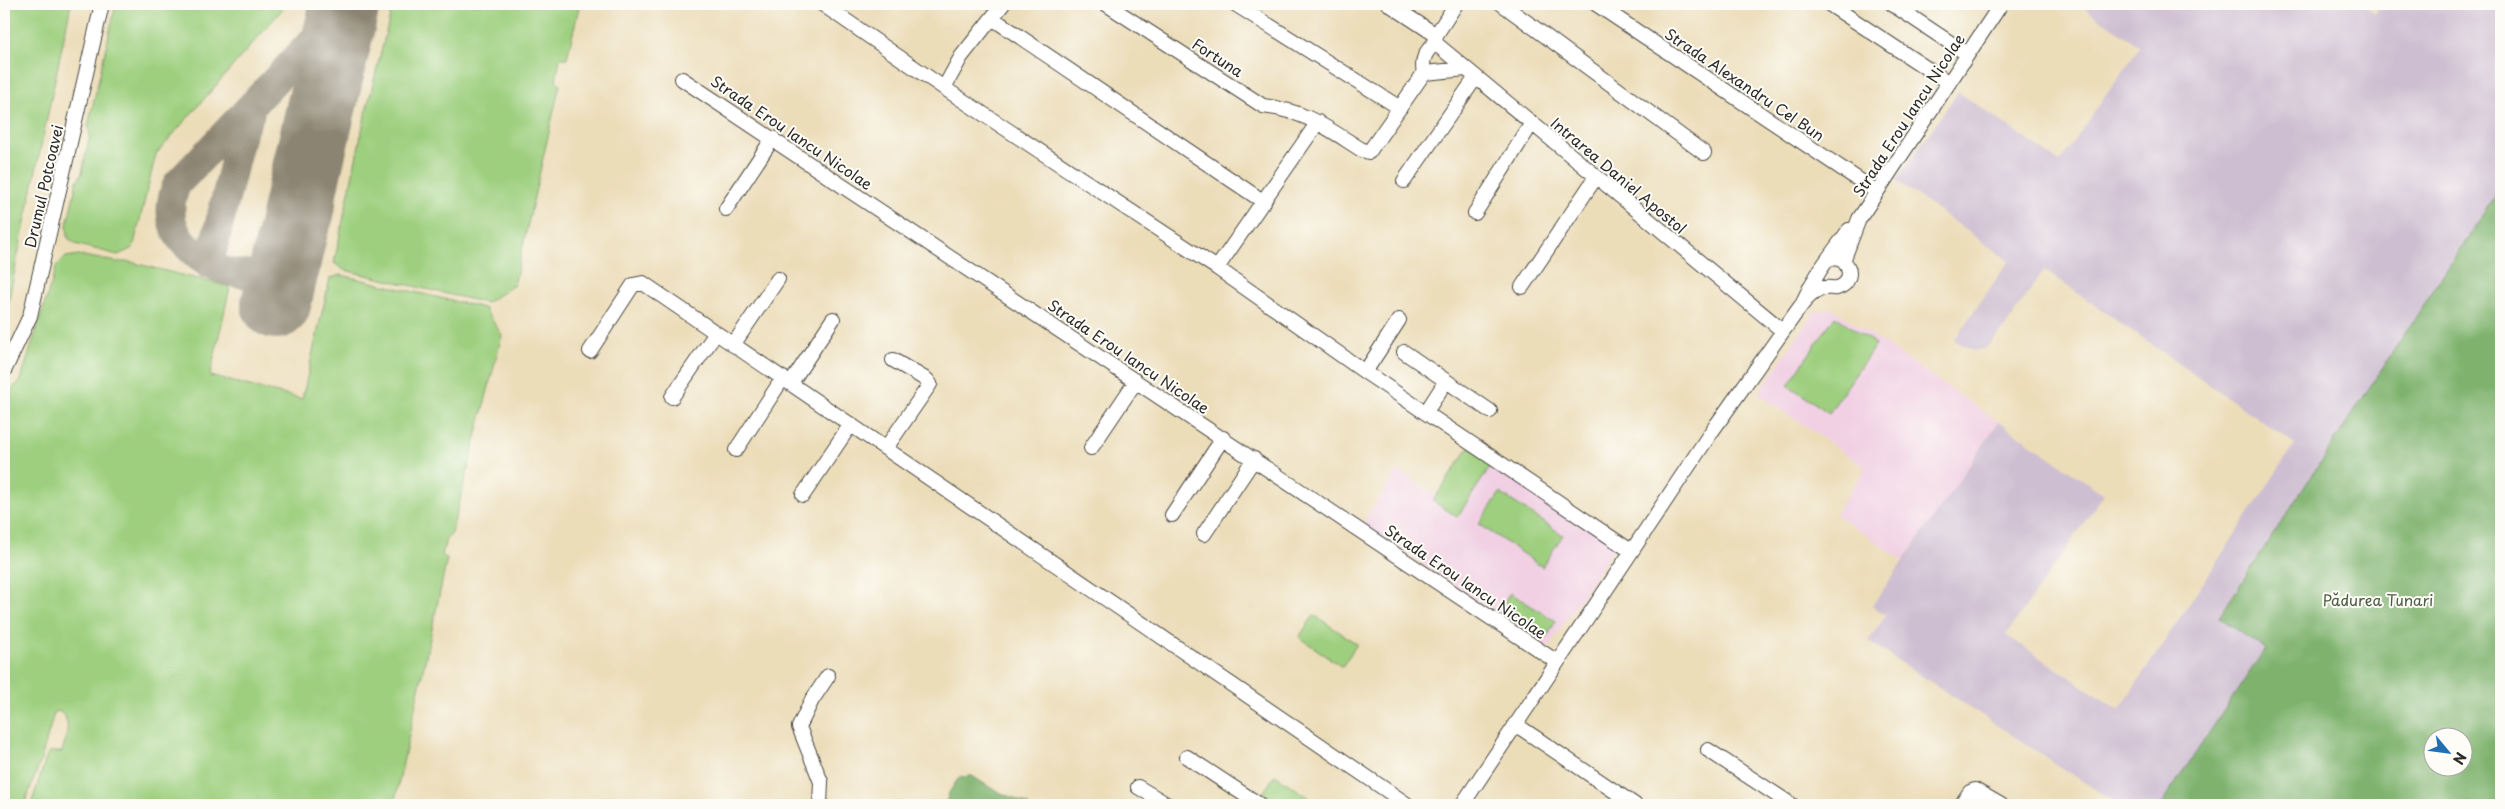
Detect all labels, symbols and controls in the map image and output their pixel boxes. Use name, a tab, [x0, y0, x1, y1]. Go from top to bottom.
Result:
street label: Strada Alexandru Cel Bun	[1660, 22, 1830, 146]
street label: Strada Erou Iancu Nicolae	[1846, 29, 1970, 201]
street label: Fortuna	[1188, 32, 1249, 82]
street label: Strada Erou Iancu Nicolae	[707, 69, 877, 195]
street label: Intrarea Daniel Apostol	[1546, 111, 1692, 239]
street label: Drumul Potcoavei	[18, 122, 68, 250]
street label: Strada Erou Iancu Nicolae	[1044, 293, 1214, 419]
street label: Strada Erou Iancu Nicolae	[1381, 518, 1551, 644]
park label: Pădurea Tunari	[2323, 588, 2433, 611]
north arrow	[2422, 726, 2472, 776]
text: N	[2448, 749, 2472, 768]

